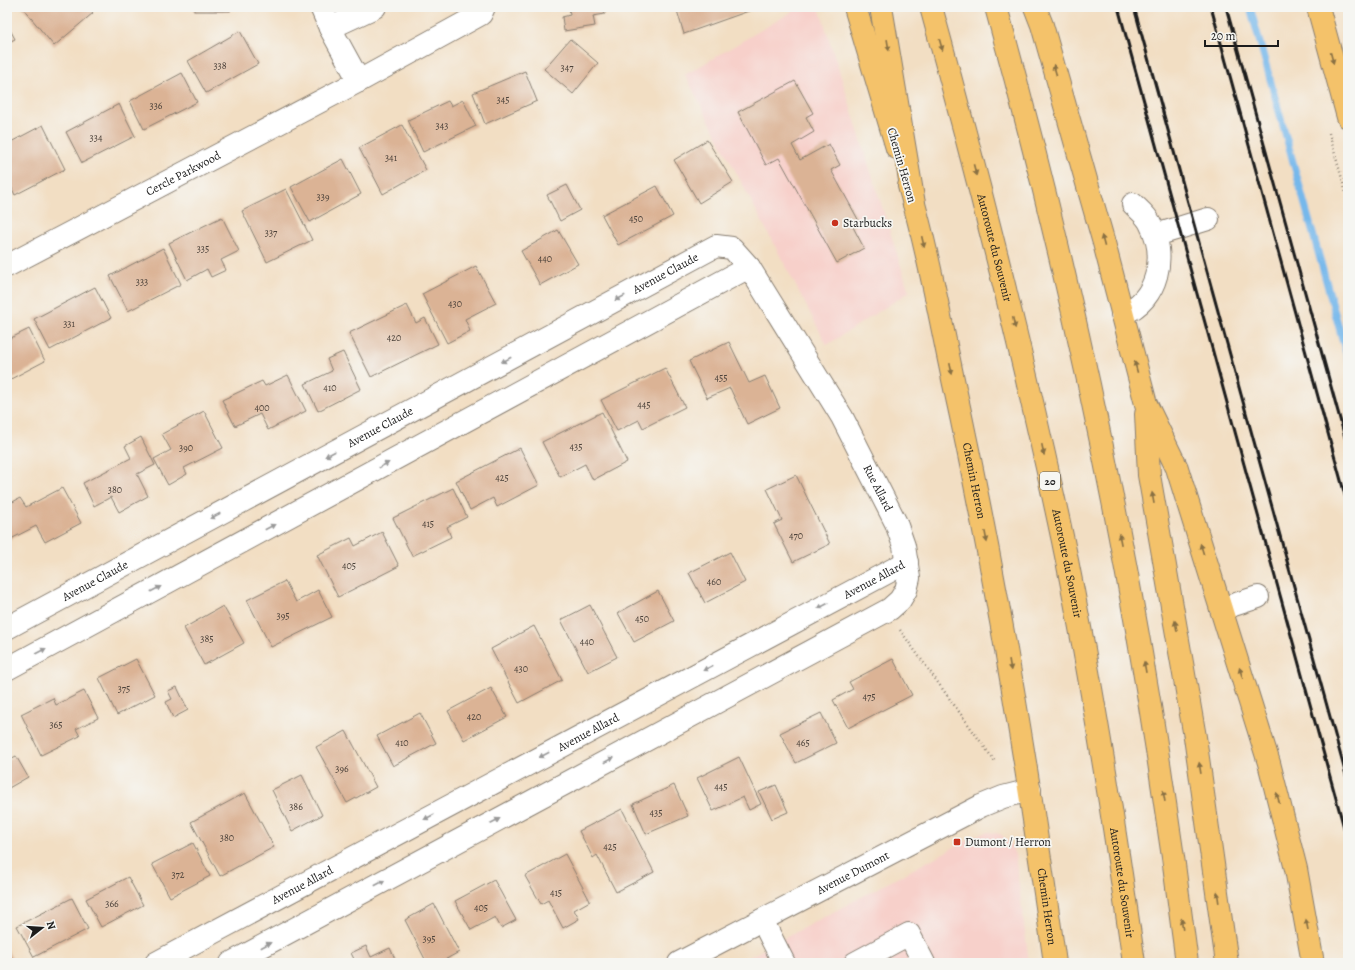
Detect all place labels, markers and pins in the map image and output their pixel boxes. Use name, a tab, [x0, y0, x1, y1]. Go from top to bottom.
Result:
place label: Starbucks	[843, 215, 892, 231]
marker: Starbucks	[830, 218, 840, 228]
place label: Dumont / Herron	[965, 834, 1051, 850]
marker: Dumont / Herron	[952, 837, 962, 847]

